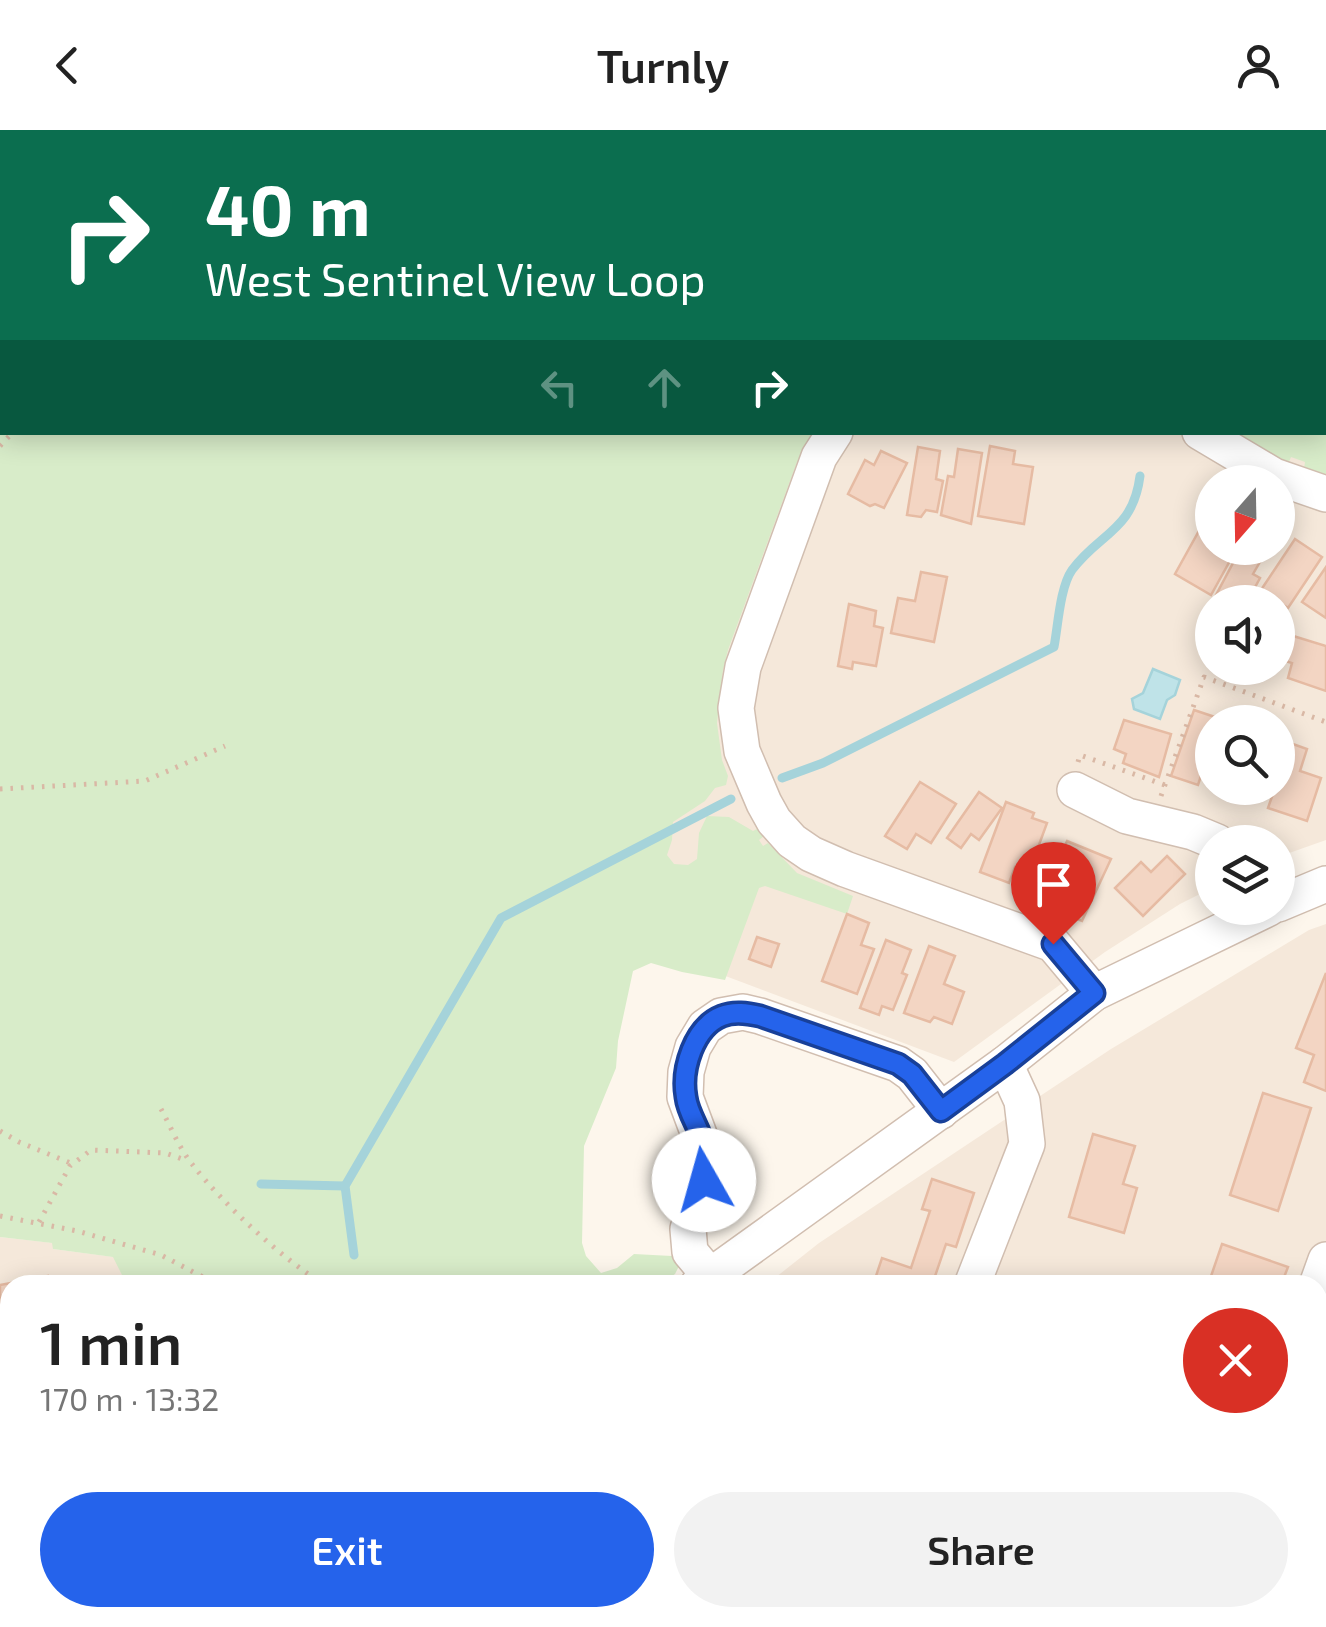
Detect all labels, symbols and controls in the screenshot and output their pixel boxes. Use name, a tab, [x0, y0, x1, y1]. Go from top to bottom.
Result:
icon: back	[40, 38, 95, 93]
text: Turnly	[597, 38, 729, 92]
icon: person	[1231, 38, 1286, 93]
text: 40 m	[205, 166, 371, 250]
icon: right	[40, 170, 170, 300]
text: West Sentinel View Loop	[205, 251, 706, 305]
icon: left	[532, 360, 587, 415]
icon: ahead	[637, 360, 692, 415]
icon: right	[742, 360, 797, 415]
north arrow	[1195, 465, 1295, 565]
map controls	[1195, 465, 1295, 925]
button: sound	[1195, 585, 1295, 685]
button: search	[1195, 705, 1295, 805]
button: layers	[1195, 825, 1295, 925]
pin	[1011, 842, 1096, 945]
icon: arrive	[1026, 857, 1081, 912]
position arrow	[652, 1128, 756, 1232]
text: 1 min	[40, 1305, 182, 1377]
button: close	[1183, 1308, 1288, 1413]
text: 170 m · 13:32	[40, 1379, 219, 1417]
button: Exit	[40, 1492, 654, 1607]
button: Share	[674, 1492, 1288, 1607]

